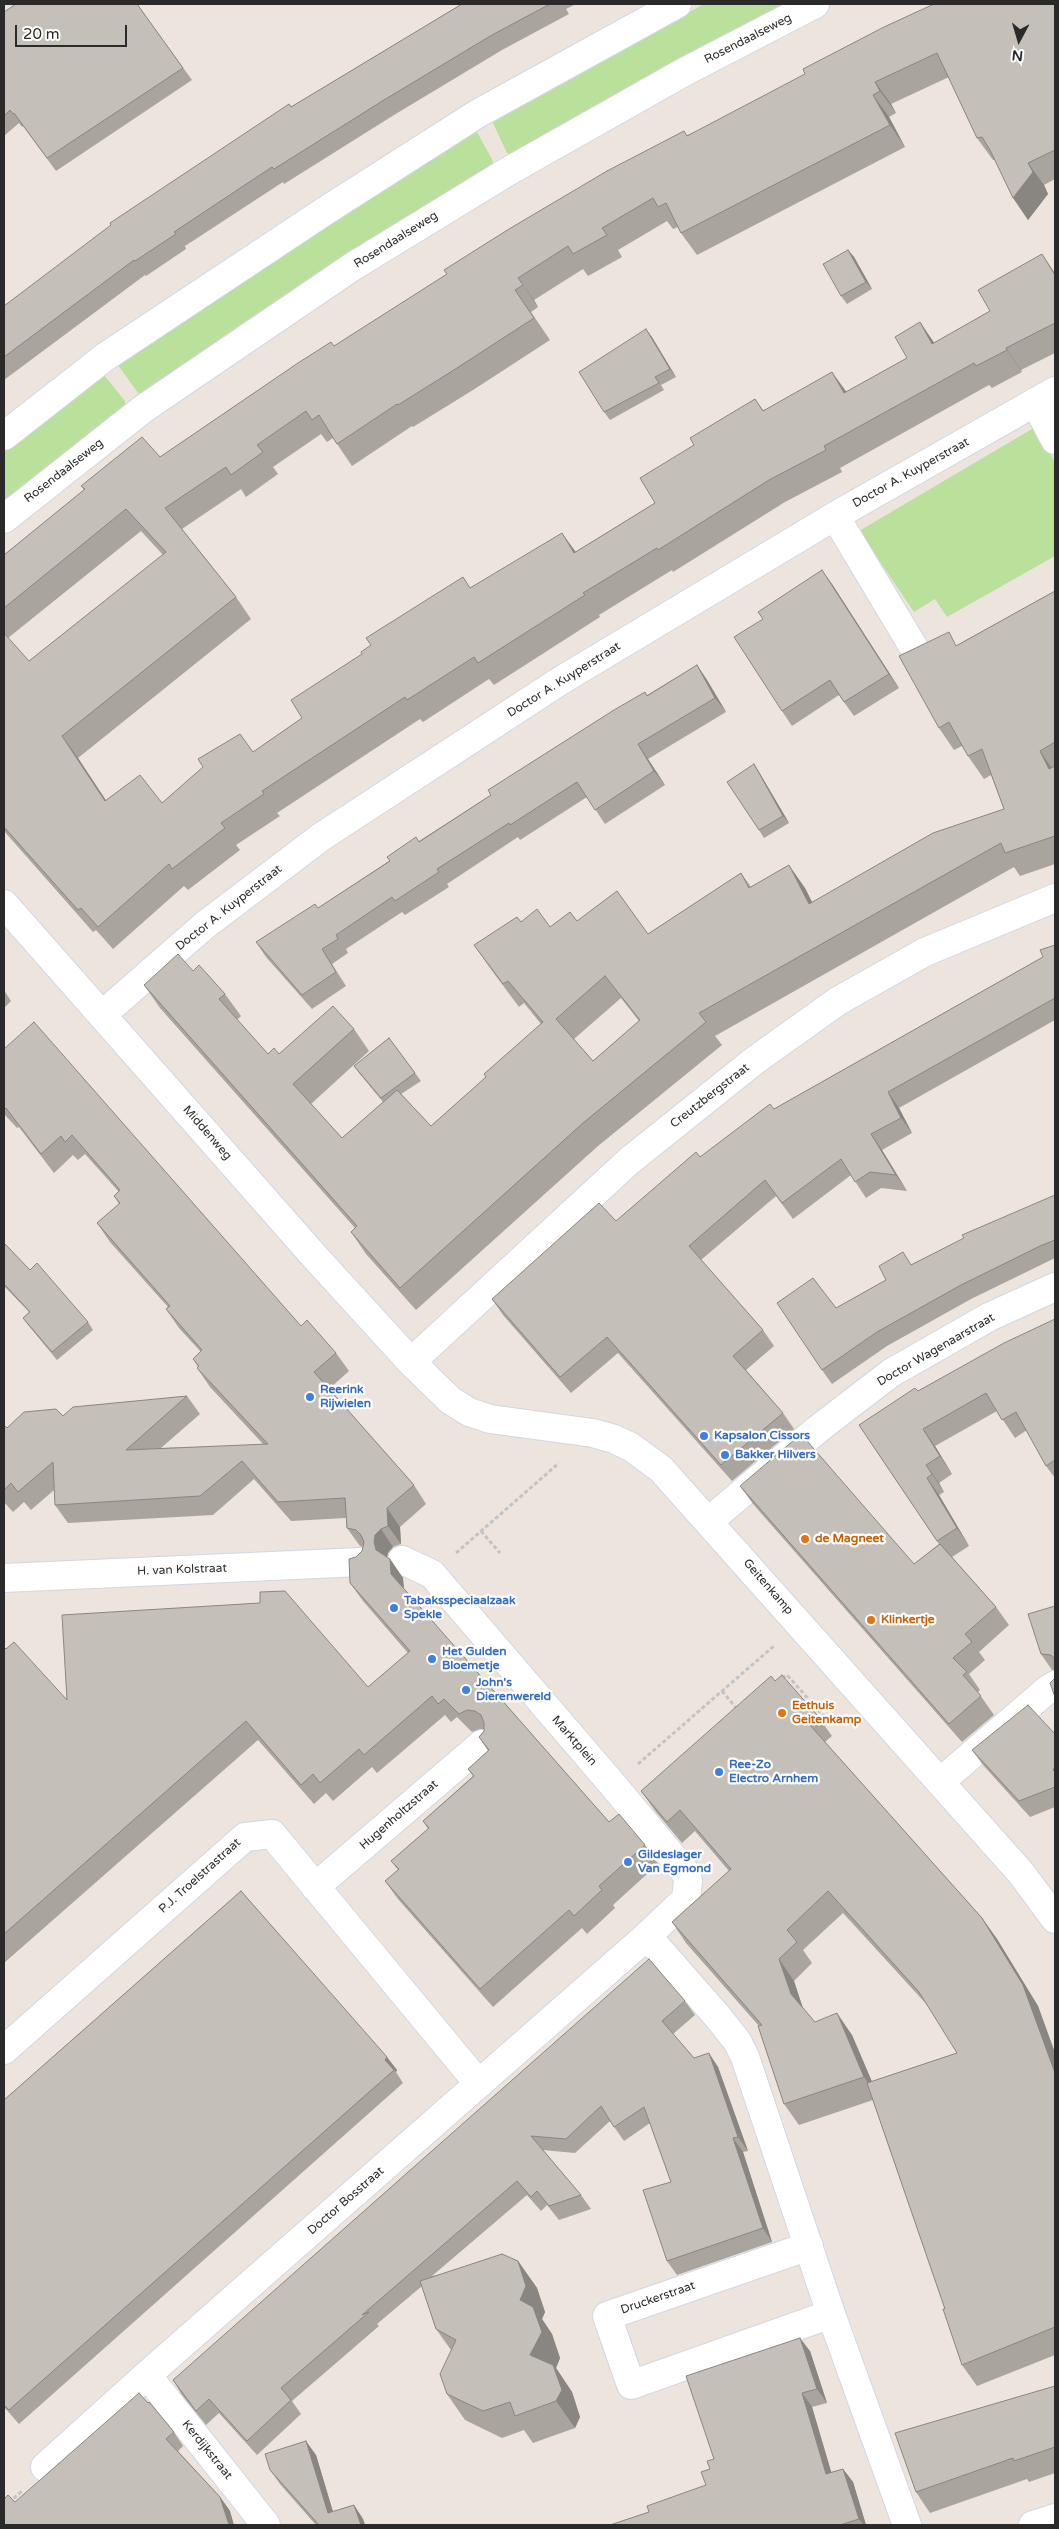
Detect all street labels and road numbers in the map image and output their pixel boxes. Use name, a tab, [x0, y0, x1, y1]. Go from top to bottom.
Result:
street label: Rosendaalseweg	[702, 11, 794, 67]
street label: Rosendaalseweg	[351, 208, 441, 272]
street label: Doctor A. Kuyperstraat	[850, 435, 972, 511]
street label: Rosendaalseweg	[22, 436, 106, 506]
street label: Doctor A. Kuyperstraat	[505, 639, 623, 721]
street label: Doctor A. Kuyperstraat	[173, 862, 285, 954]
street label: Creutzbergstraat	[668, 1061, 752, 1131]
street label: Middenweg	[179, 1103, 235, 1163]
street label: Doctor Wagenaarstraat	[875, 1311, 997, 1389]
street label: Geitenkamp	[740, 1556, 796, 1618]
street label: H. van Kolstraat	[137, 1561, 227, 1579]
street label: Marktplein	[548, 1713, 600, 1769]
street label: Hugenholtzstraat	[357, 1777, 441, 1853]
street label: P.J. Troelstrastraat	[156, 1836, 244, 1916]
street label: Doctor Bosstraat	[305, 2164, 387, 2238]
street label: Druckerstraat	[619, 2279, 697, 2317]
street label: Kerdijkstraat	[179, 2417, 235, 2483]

